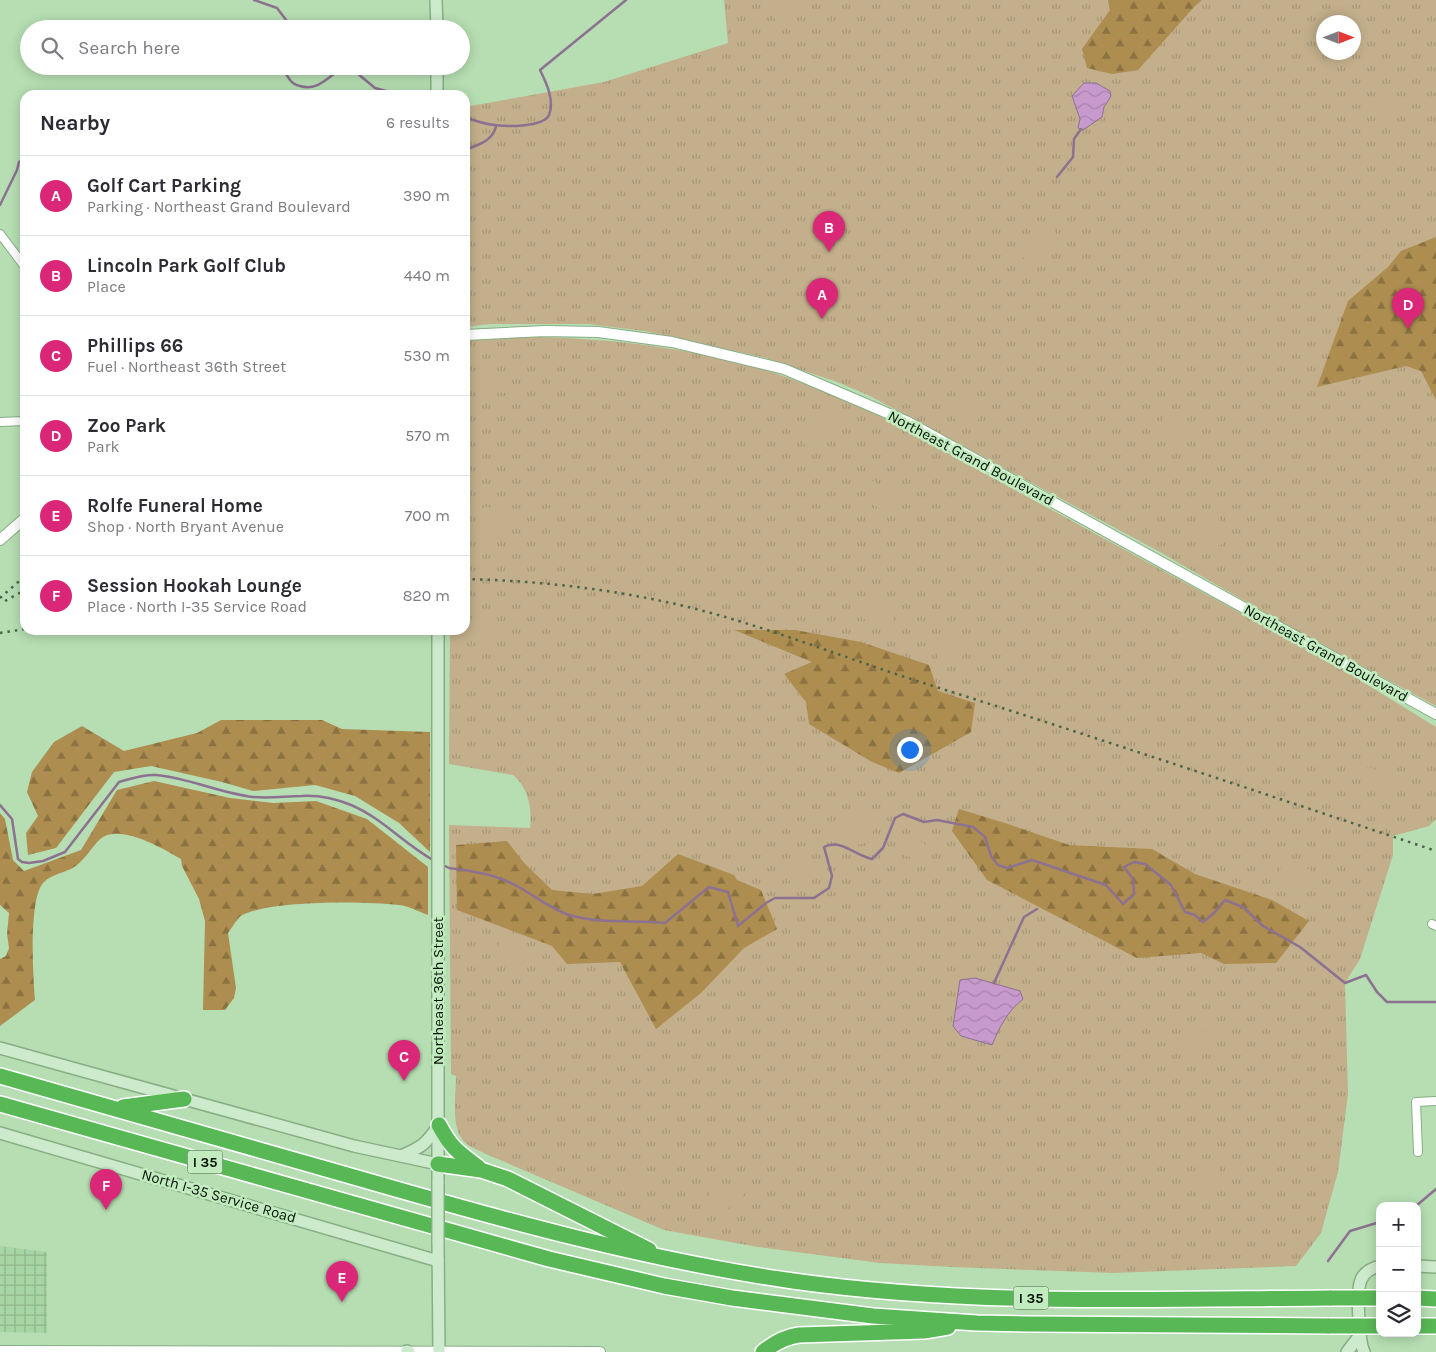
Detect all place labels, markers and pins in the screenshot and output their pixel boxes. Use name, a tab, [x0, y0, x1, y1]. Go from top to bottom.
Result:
pin: B	[813, 211, 845, 252]
pin: A	[806, 278, 838, 319]
pin: D	[1392, 288, 1424, 329]
pin: C	[388, 1040, 420, 1081]
pin: F	[90, 1169, 122, 1210]
pin: E	[326, 1261, 358, 1302]

